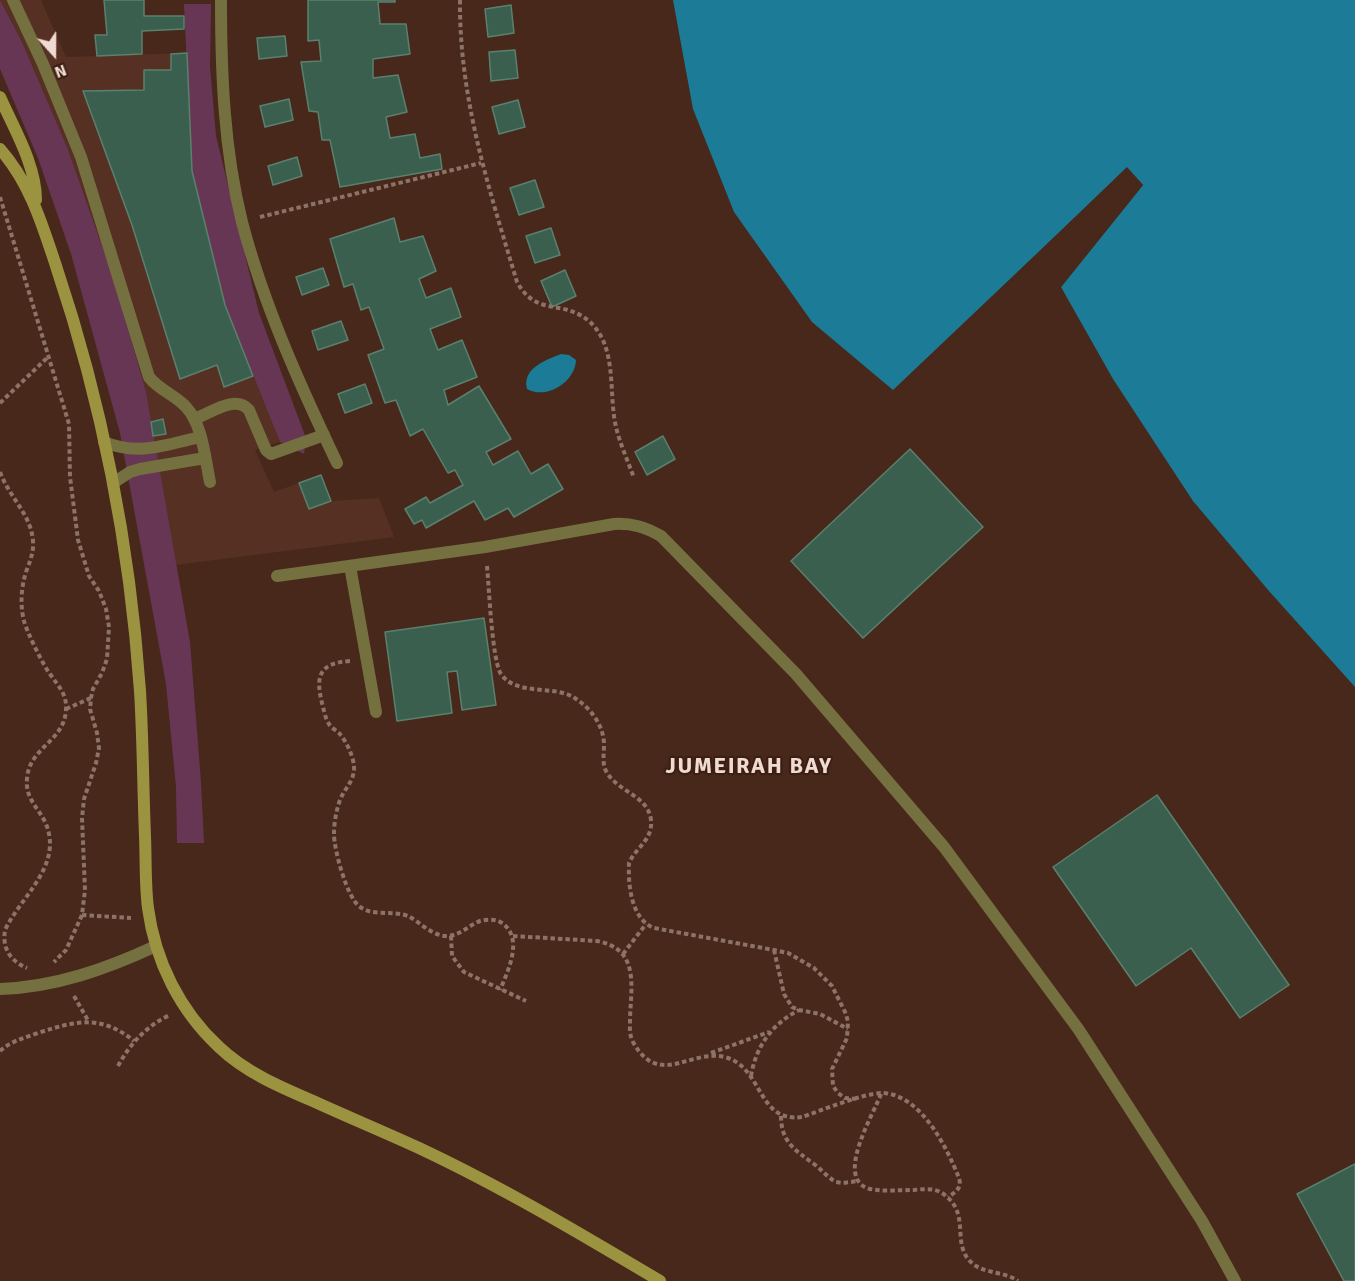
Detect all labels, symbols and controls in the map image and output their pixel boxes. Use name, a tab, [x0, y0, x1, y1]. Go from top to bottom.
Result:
north arrow	[24, 24, 84, 84]
text: N	[52, 59, 69, 82]
district label: JUMEIRAH BAY	[666, 754, 832, 780]

